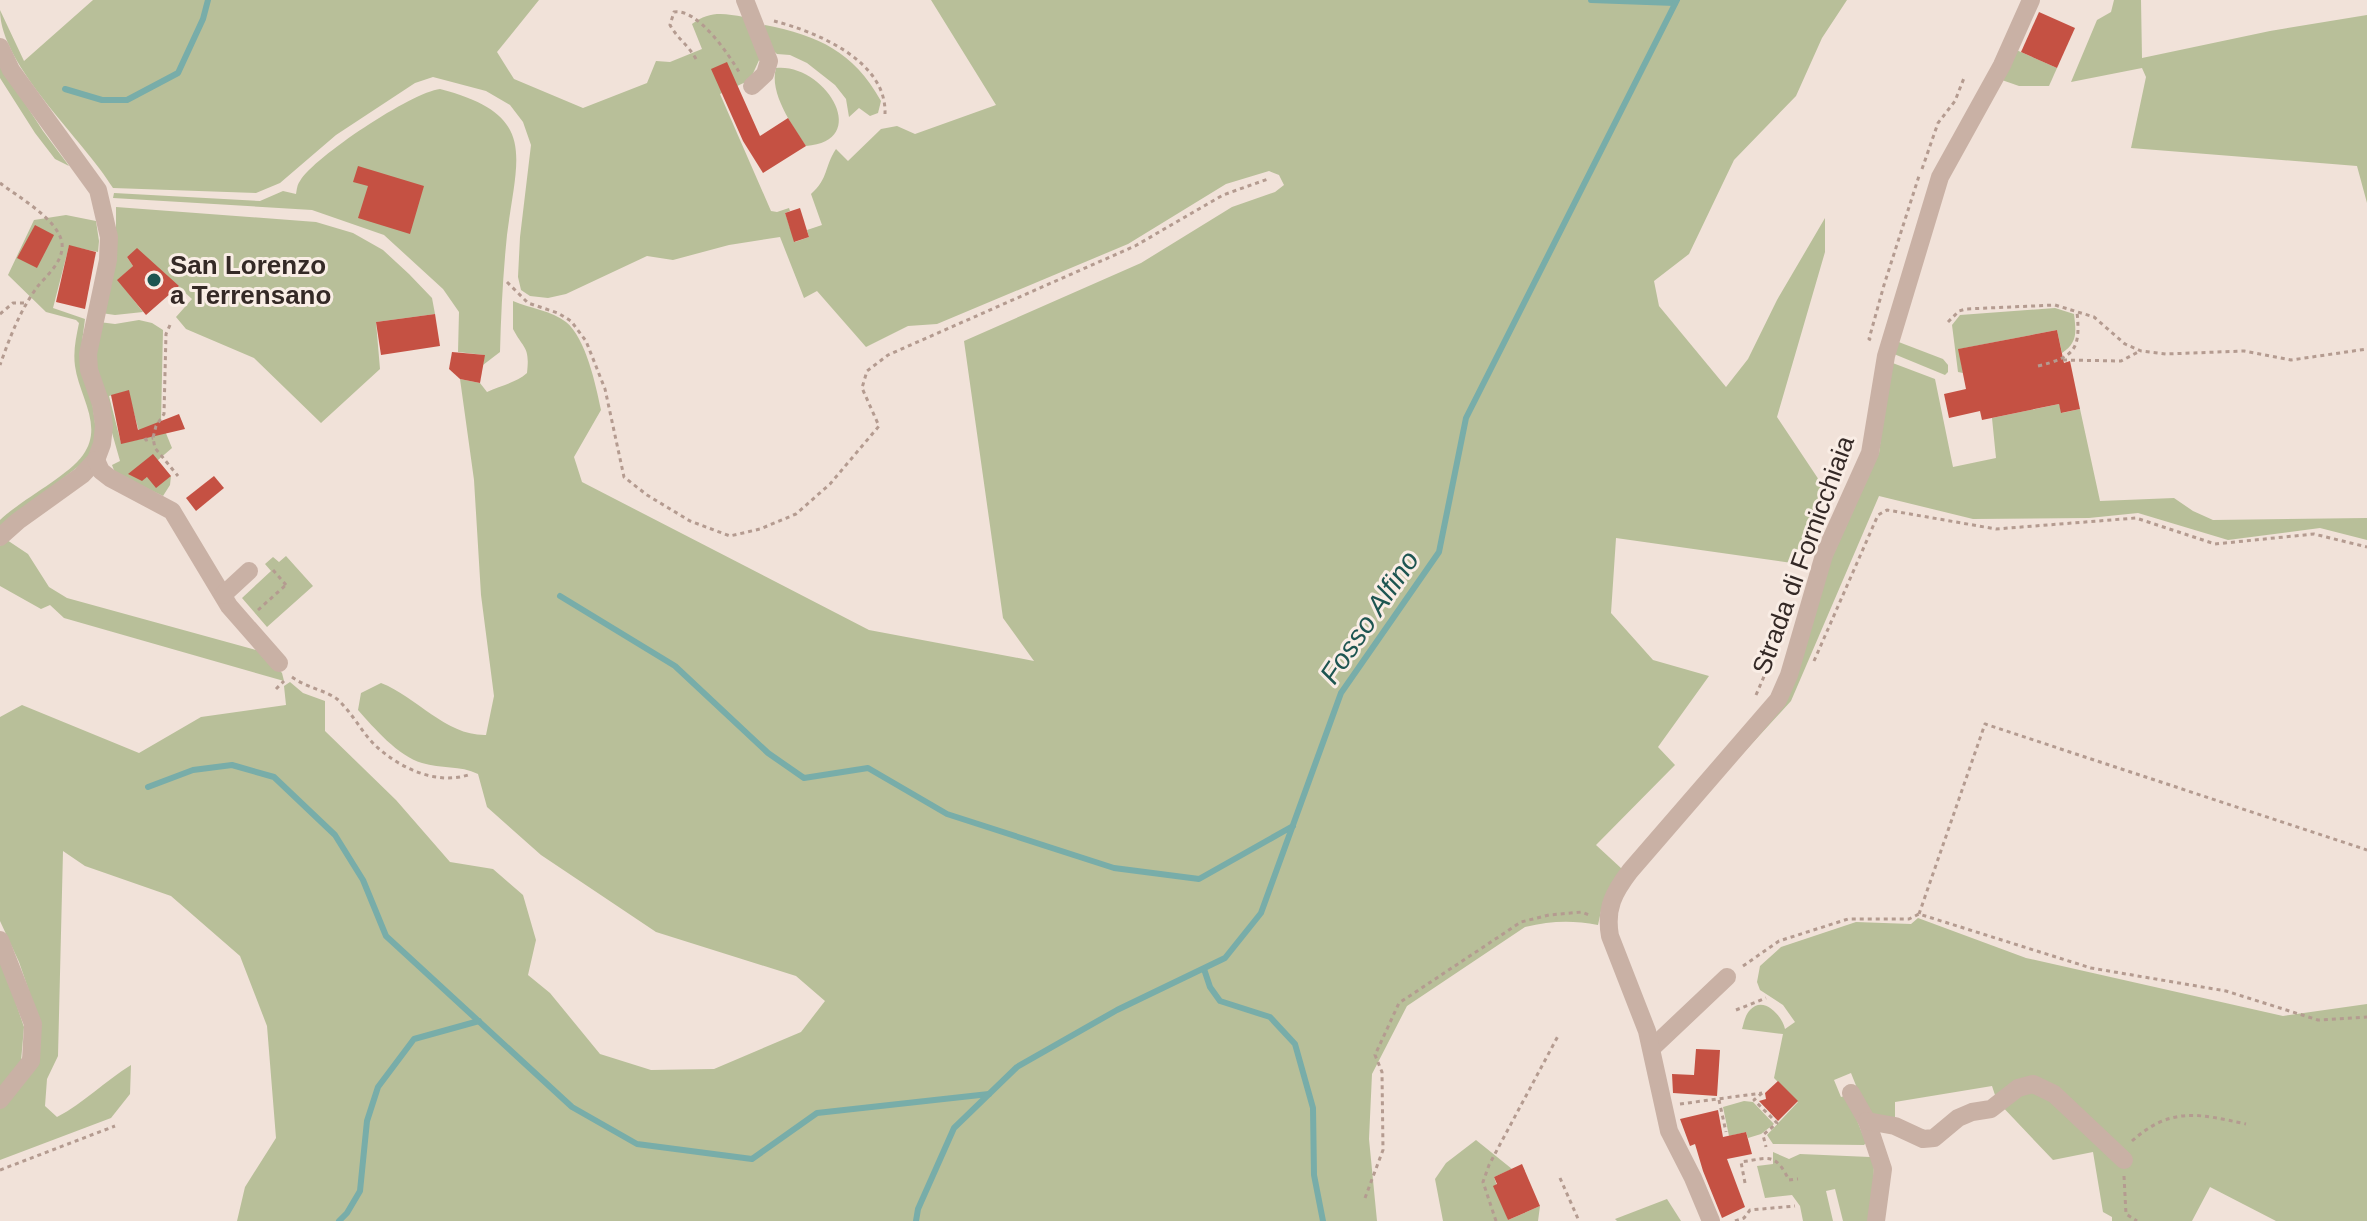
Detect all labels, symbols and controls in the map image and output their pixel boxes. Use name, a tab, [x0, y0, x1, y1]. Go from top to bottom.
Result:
place label: San Lorenzo a Terrensano	[170, 250, 331, 310]
marker: San Lorenzo a Terrensano	[145, 271, 163, 289]
street label: Strada di Fornicchiaia	[1746, 431, 1860, 678]
water label: Fosso Alfino	[1314, 545, 1425, 689]

